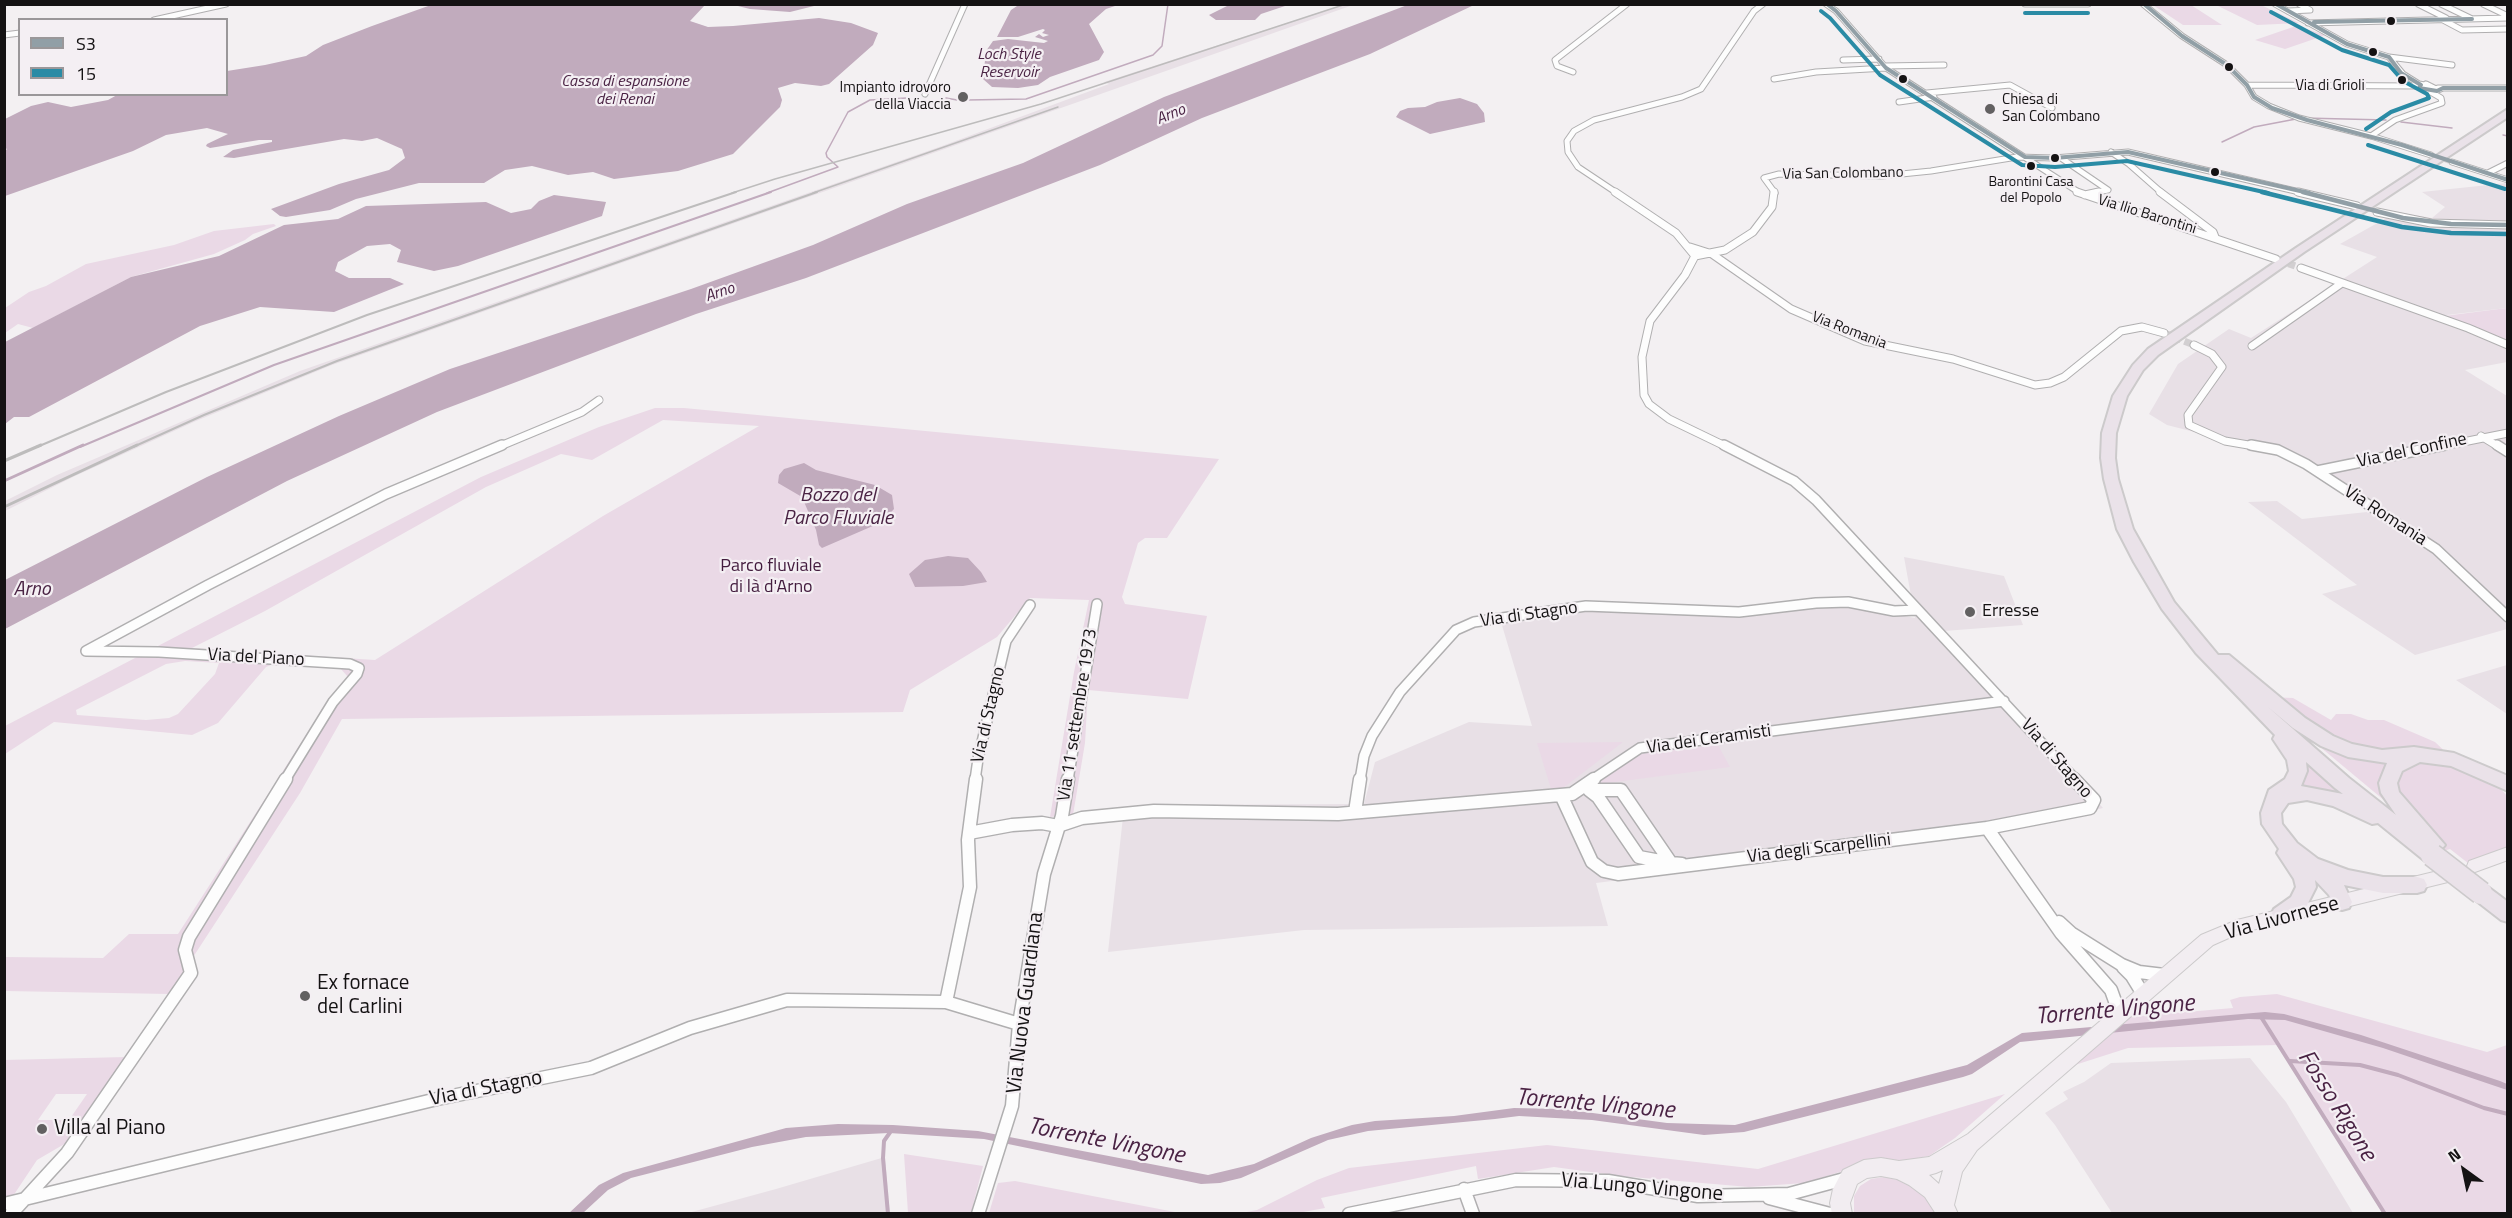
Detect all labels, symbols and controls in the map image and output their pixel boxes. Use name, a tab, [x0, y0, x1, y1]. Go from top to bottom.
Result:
unlabelled marker	[2385, 15, 2397, 27]
legend	[18, 18, 228, 96]
text: S3	[76, 30, 96, 57]
water label: Loch Style Reservoir	[977, 45, 1041, 83]
unlabelled marker	[2367, 46, 2379, 58]
text: 15	[76, 60, 96, 87]
unlabelled marker	[2223, 61, 2235, 73]
water label: Cassa di espansione dei Renai	[561, 72, 689, 110]
unlabelled marker	[1897, 73, 1909, 85]
unlabelled marker	[2396, 74, 2408, 86]
street label: Via di Grioli	[2295, 77, 2365, 95]
place label: Impianto idrovoro della Viaccia	[840, 79, 951, 114]
marker: Impianto idrovoro della Viaccia	[956, 90, 970, 104]
place label: Chiesa di San Colombano	[2002, 91, 2100, 126]
water label: Arno	[1154, 101, 1188, 129]
marker: Chiesa di San Colombano	[1983, 102, 1997, 116]
unlabelled marker	[2049, 152, 2061, 164]
marker: Barontini Casa del Popolo	[2025, 160, 2037, 172]
street label: Via San Colombano	[1782, 164, 1904, 184]
unlabelled marker	[2209, 166, 2221, 178]
place label: Barontini Casa del Popolo	[1988, 175, 2074, 208]
street label: Via Ilio Barontini	[2096, 191, 2198, 239]
water label: Arno	[703, 279, 737, 307]
street label: Via Romania	[1809, 308, 1889, 354]
street label: Via del Confine	[2355, 429, 2469, 473]
street label: Via Romania	[2339, 481, 2431, 551]
water label: Bozzo del Parco Fluviale	[783, 484, 893, 531]
park label: Parco fluviale di là d'Arno	[720, 556, 822, 598]
water label: Arno	[13, 578, 51, 602]
street label: Via di Stagno	[1479, 597, 1579, 633]
place label: Erresse	[1982, 601, 2039, 623]
marker: Erresse	[1963, 605, 1977, 619]
street label: Via 11 settembre 1973	[1054, 627, 1102, 803]
street label: Via del Piano	[207, 645, 305, 671]
street label: Via di Stagno	[967, 665, 1011, 765]
street label: Via di Stagno	[2016, 715, 2096, 803]
street label: Via dei Ceramisti	[1645, 721, 1773, 759]
street label: Via degli Scarpellini	[1746, 829, 1892, 869]
street label: Via Livornese	[2222, 892, 2342, 946]
street label: Via Nuova Guardiana	[1002, 911, 1050, 1095]
place label: Ex fornace del Carlini	[317, 971, 409, 1021]
marker: Ex fornace del Carlini	[298, 989, 312, 1003]
water label: Torrente Vingone	[2034, 990, 2196, 1032]
water label: Fosso Rigone	[2291, 1045, 2381, 1167]
street label: Via di Stagno	[427, 1066, 545, 1112]
water label: Torrente Vingone	[1514, 1084, 1676, 1126]
water label: Torrente Vingone	[1025, 1113, 1187, 1171]
place label: Villa al Piano	[54, 1116, 166, 1142]
marker: Villa al Piano	[35, 1122, 49, 1136]
north arrow	[2434, 1140, 2494, 1200]
text: N	[2443, 1142, 2465, 1168]
street label: Via Lungo Vingone	[1560, 1168, 1724, 1208]

